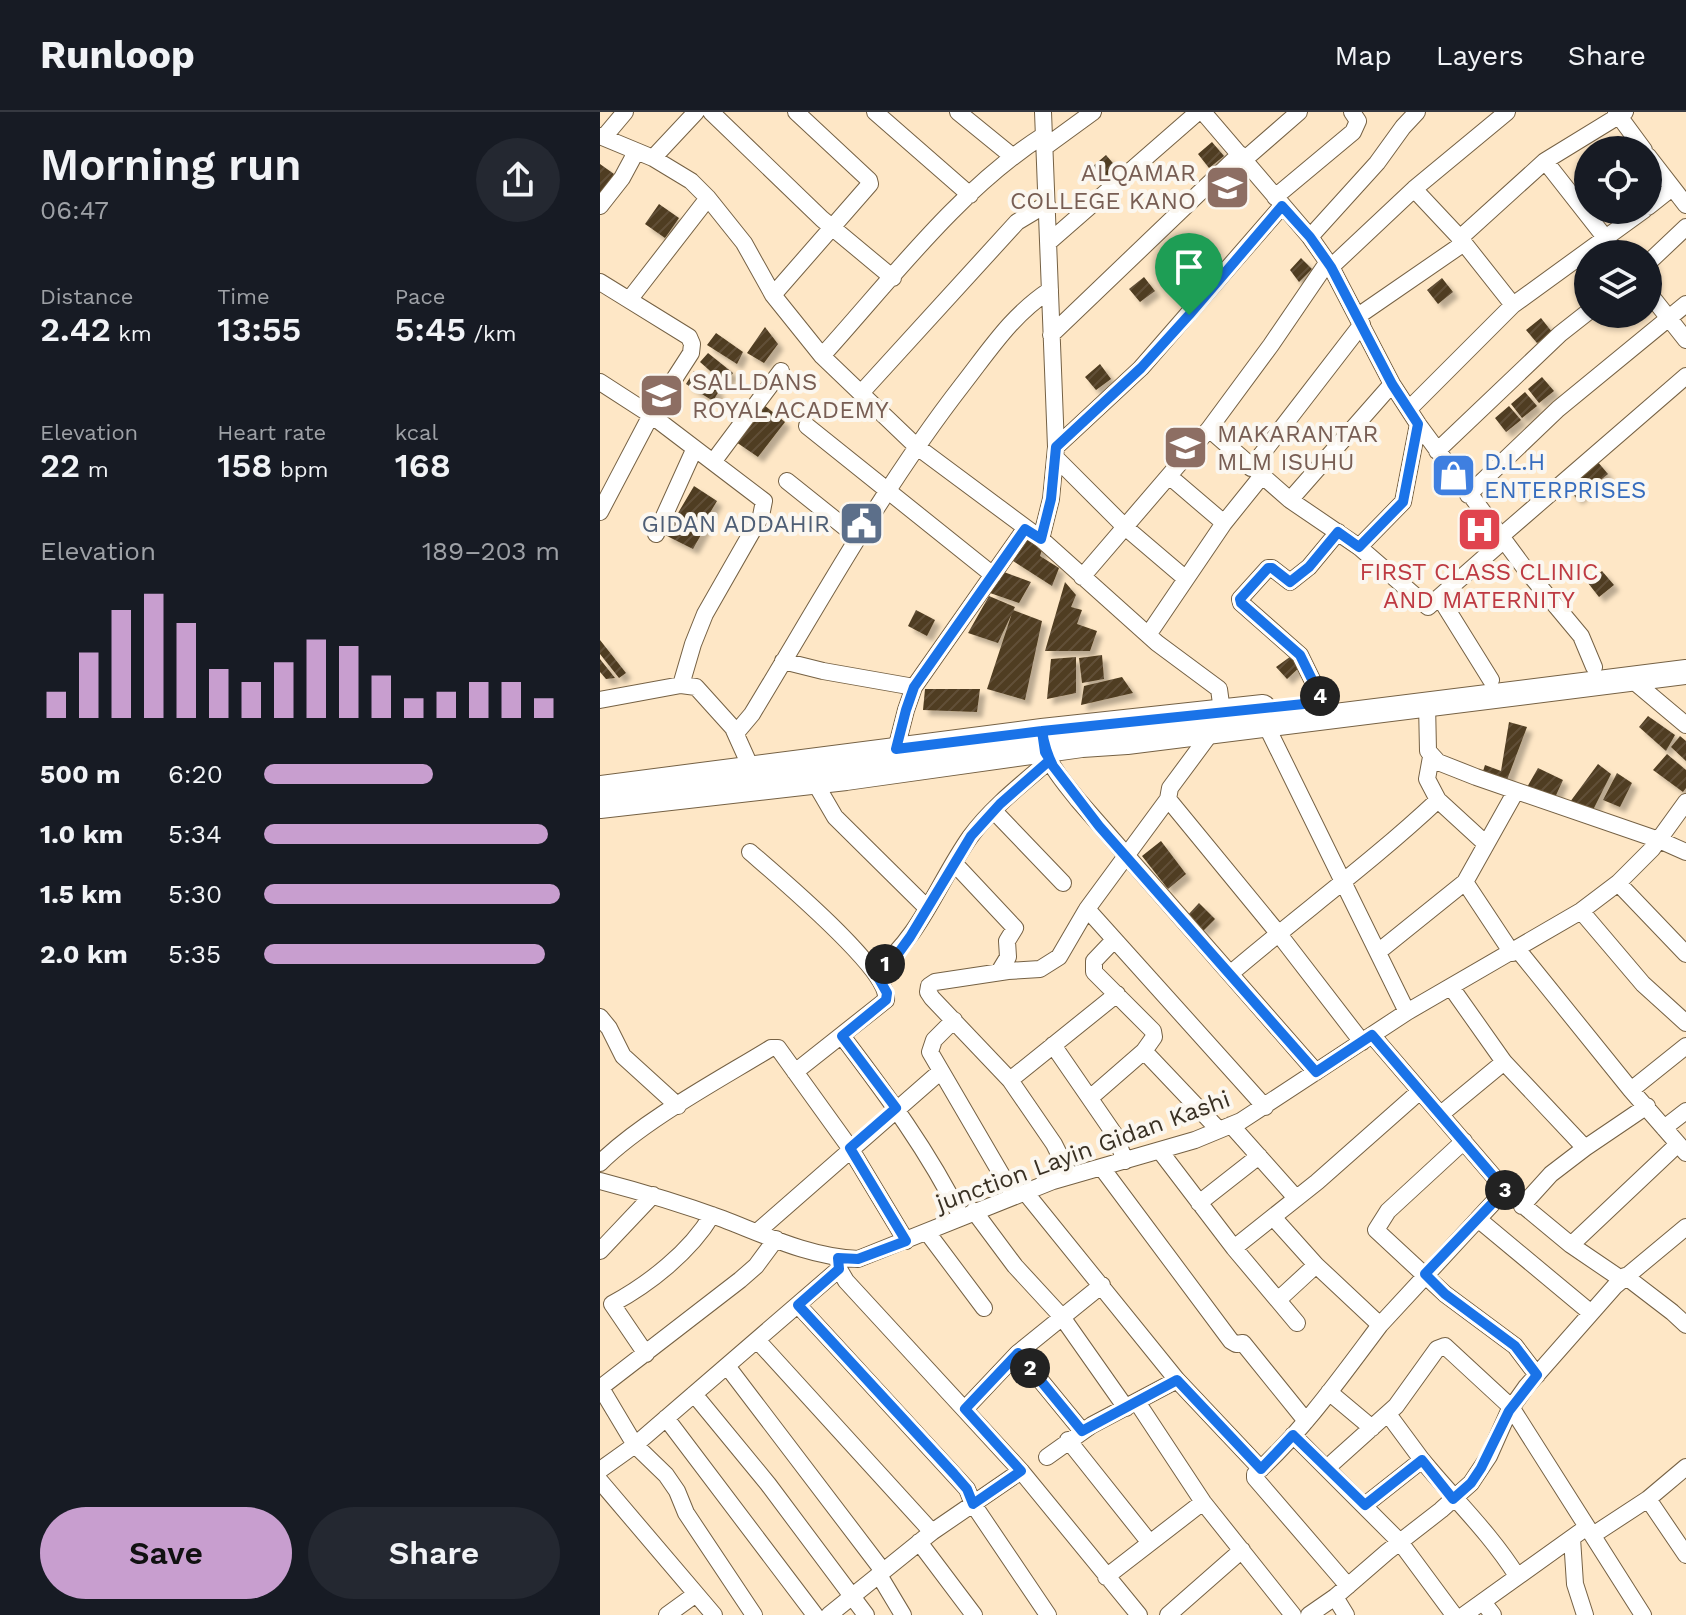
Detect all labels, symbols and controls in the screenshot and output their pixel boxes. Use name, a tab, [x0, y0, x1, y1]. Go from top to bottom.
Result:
text: Runloop	[40, 33, 195, 77]
text: Map	[1335, 39, 1392, 72]
text: Layers	[1436, 39, 1524, 72]
text: Share	[1568, 39, 1646, 72]
map controls	[1574, 136, 1662, 328]
button: locate	[1574, 136, 1662, 224]
button: share	[476, 138, 560, 222]
text: Morning run	[40, 139, 301, 191]
place label: ALQAMAR COLLEGE KANO	[1010, 159, 1196, 215]
school or university icon: ALQAMAR COLLEGE KANO	[1203, 163, 1251, 211]
text: 06:47	[40, 195, 109, 225]
pin	[1155, 233, 1223, 315]
button: layers	[1574, 240, 1662, 328]
icon: arrive	[1167, 245, 1211, 289]
text: Distance	[40, 284, 134, 309]
text: Time	[217, 284, 270, 309]
text: Pace	[395, 284, 446, 309]
text: 2.42	[40, 309, 111, 349]
text: 13:55	[217, 309, 301, 349]
text: 5:45	[395, 309, 466, 349]
text: km	[111, 321, 152, 346]
text: /km	[466, 321, 517, 346]
place label: SALLDANS ROYAL ACADEMY	[692, 368, 889, 424]
school or university icon: SALLDANS ROYAL ACADEMY	[637, 372, 685, 420]
text: Elevation	[40, 420, 138, 445]
text: Heart rate	[217, 420, 326, 445]
text: kcal	[395, 420, 438, 445]
place label: MAKARANTAR MLM ISUHU	[1217, 420, 1378, 476]
school or university icon: MAKARANTAR MLM ISUHU	[1162, 424, 1210, 472]
text: 22	[40, 445, 80, 485]
text: 158	[217, 445, 272, 485]
text: 168	[395, 445, 451, 485]
place label: D.L.H ENTERPRISES	[1484, 448, 1646, 504]
shop icon: D.L.H ENTERPRISES	[1429, 452, 1477, 500]
text: m	[80, 457, 109, 482]
text: bpm	[272, 457, 329, 482]
public building icon: GIDAN ADDAHIR	[837, 500, 885, 548]
hospital icon: FIRST CLASS CLINIC AND MATERNITY	[1455, 506, 1503, 554]
place label: GIDAN ADDAHIR	[642, 510, 830, 538]
text: Elevation	[40, 536, 156, 566]
text: 189–203 m	[422, 536, 560, 566]
place label: FIRST CLASS CLINIC AND MATERNITY	[1360, 558, 1598, 614]
pin: 4	[1300, 676, 1340, 716]
text: 4	[1313, 683, 1327, 708]
text: 500 m	[40, 759, 121, 789]
text: 6:20	[168, 759, 223, 789]
text: 1.0 km	[40, 819, 123, 849]
text: 5:34	[168, 819, 222, 849]
text: 1.5 km	[40, 879, 122, 909]
text: 5:30	[168, 879, 222, 909]
text: 2.0 km	[40, 939, 128, 969]
text: 5:35	[168, 939, 221, 969]
pin: 1	[865, 944, 905, 984]
text: 1	[880, 951, 890, 976]
street label: junction Layin Gidan Kashi	[930, 1085, 1234, 1218]
pin: 3	[1485, 1170, 1525, 1210]
text: 3	[1498, 1177, 1512, 1202]
pin: 2	[1010, 1348, 1050, 1388]
text: 2	[1023, 1355, 1037, 1380]
button: Save	[40, 1507, 292, 1599]
button: Share	[308, 1507, 560, 1599]

